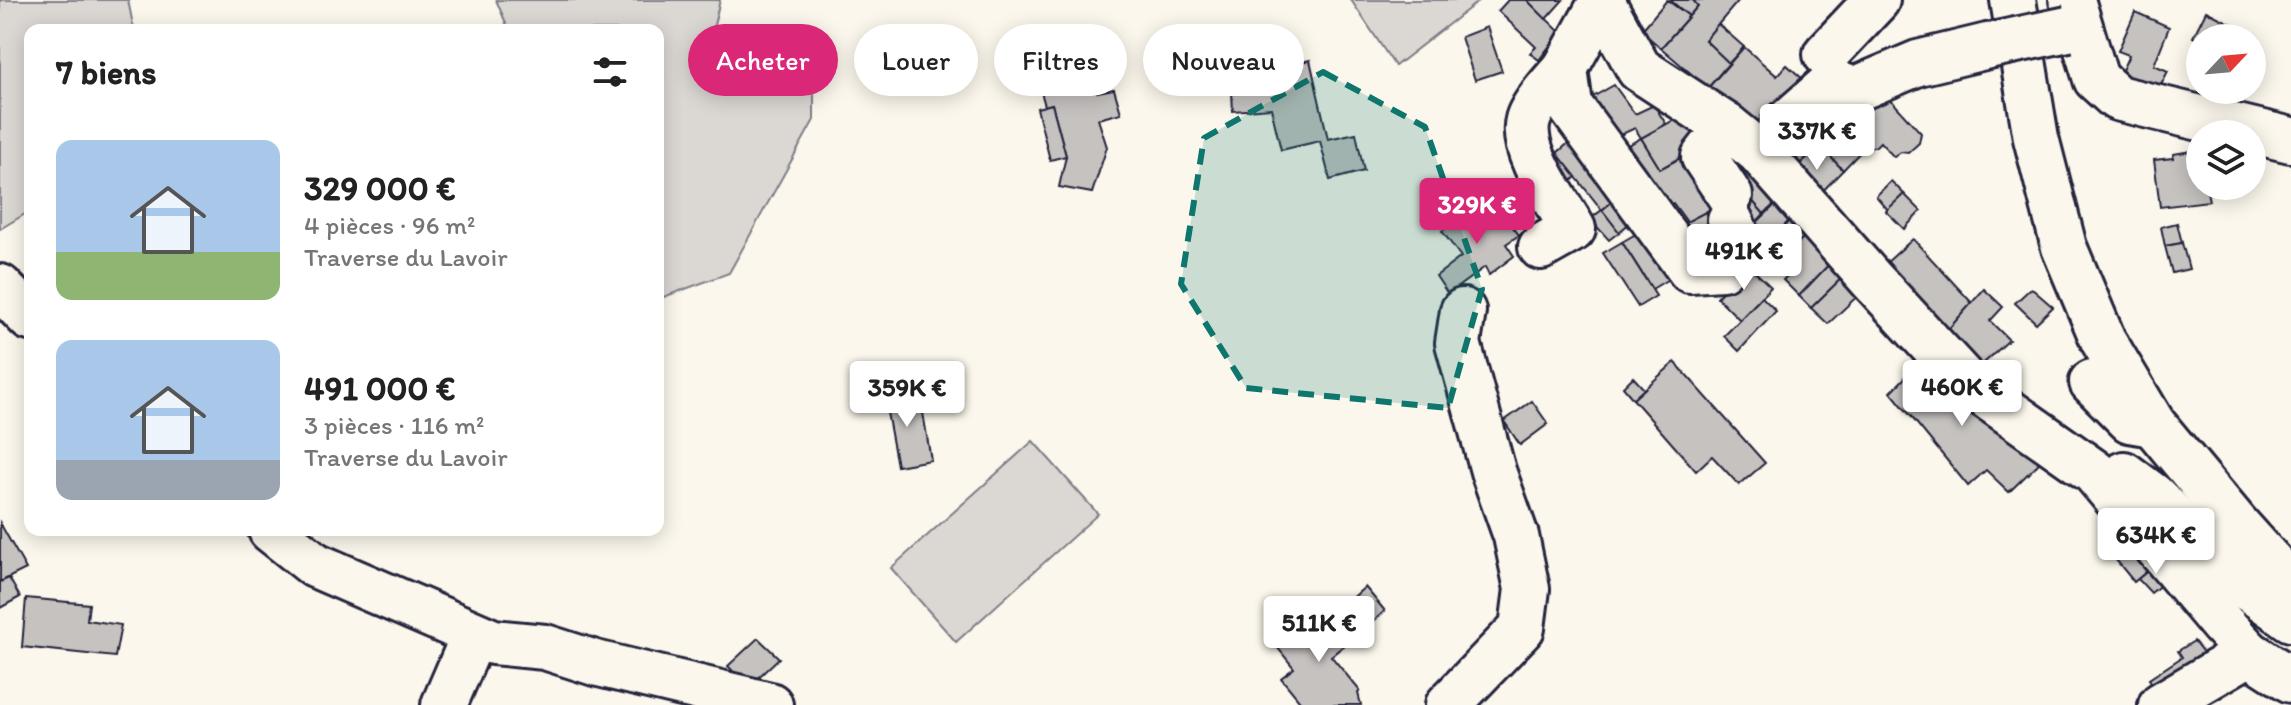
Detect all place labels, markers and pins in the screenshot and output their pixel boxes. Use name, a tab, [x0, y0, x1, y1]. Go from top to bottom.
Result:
pin: 337K €	[1752, 104, 1882, 172]
pin: 329K €	[1412, 178, 1542, 246]
pin: 491K €	[1679, 224, 1809, 292]
pin: 460K €	[1897, 360, 2027, 428]
pin: 359K €	[842, 361, 972, 429]
pin: 634K €	[2091, 508, 2221, 576]
pin: 511K €	[1254, 596, 1384, 664]

